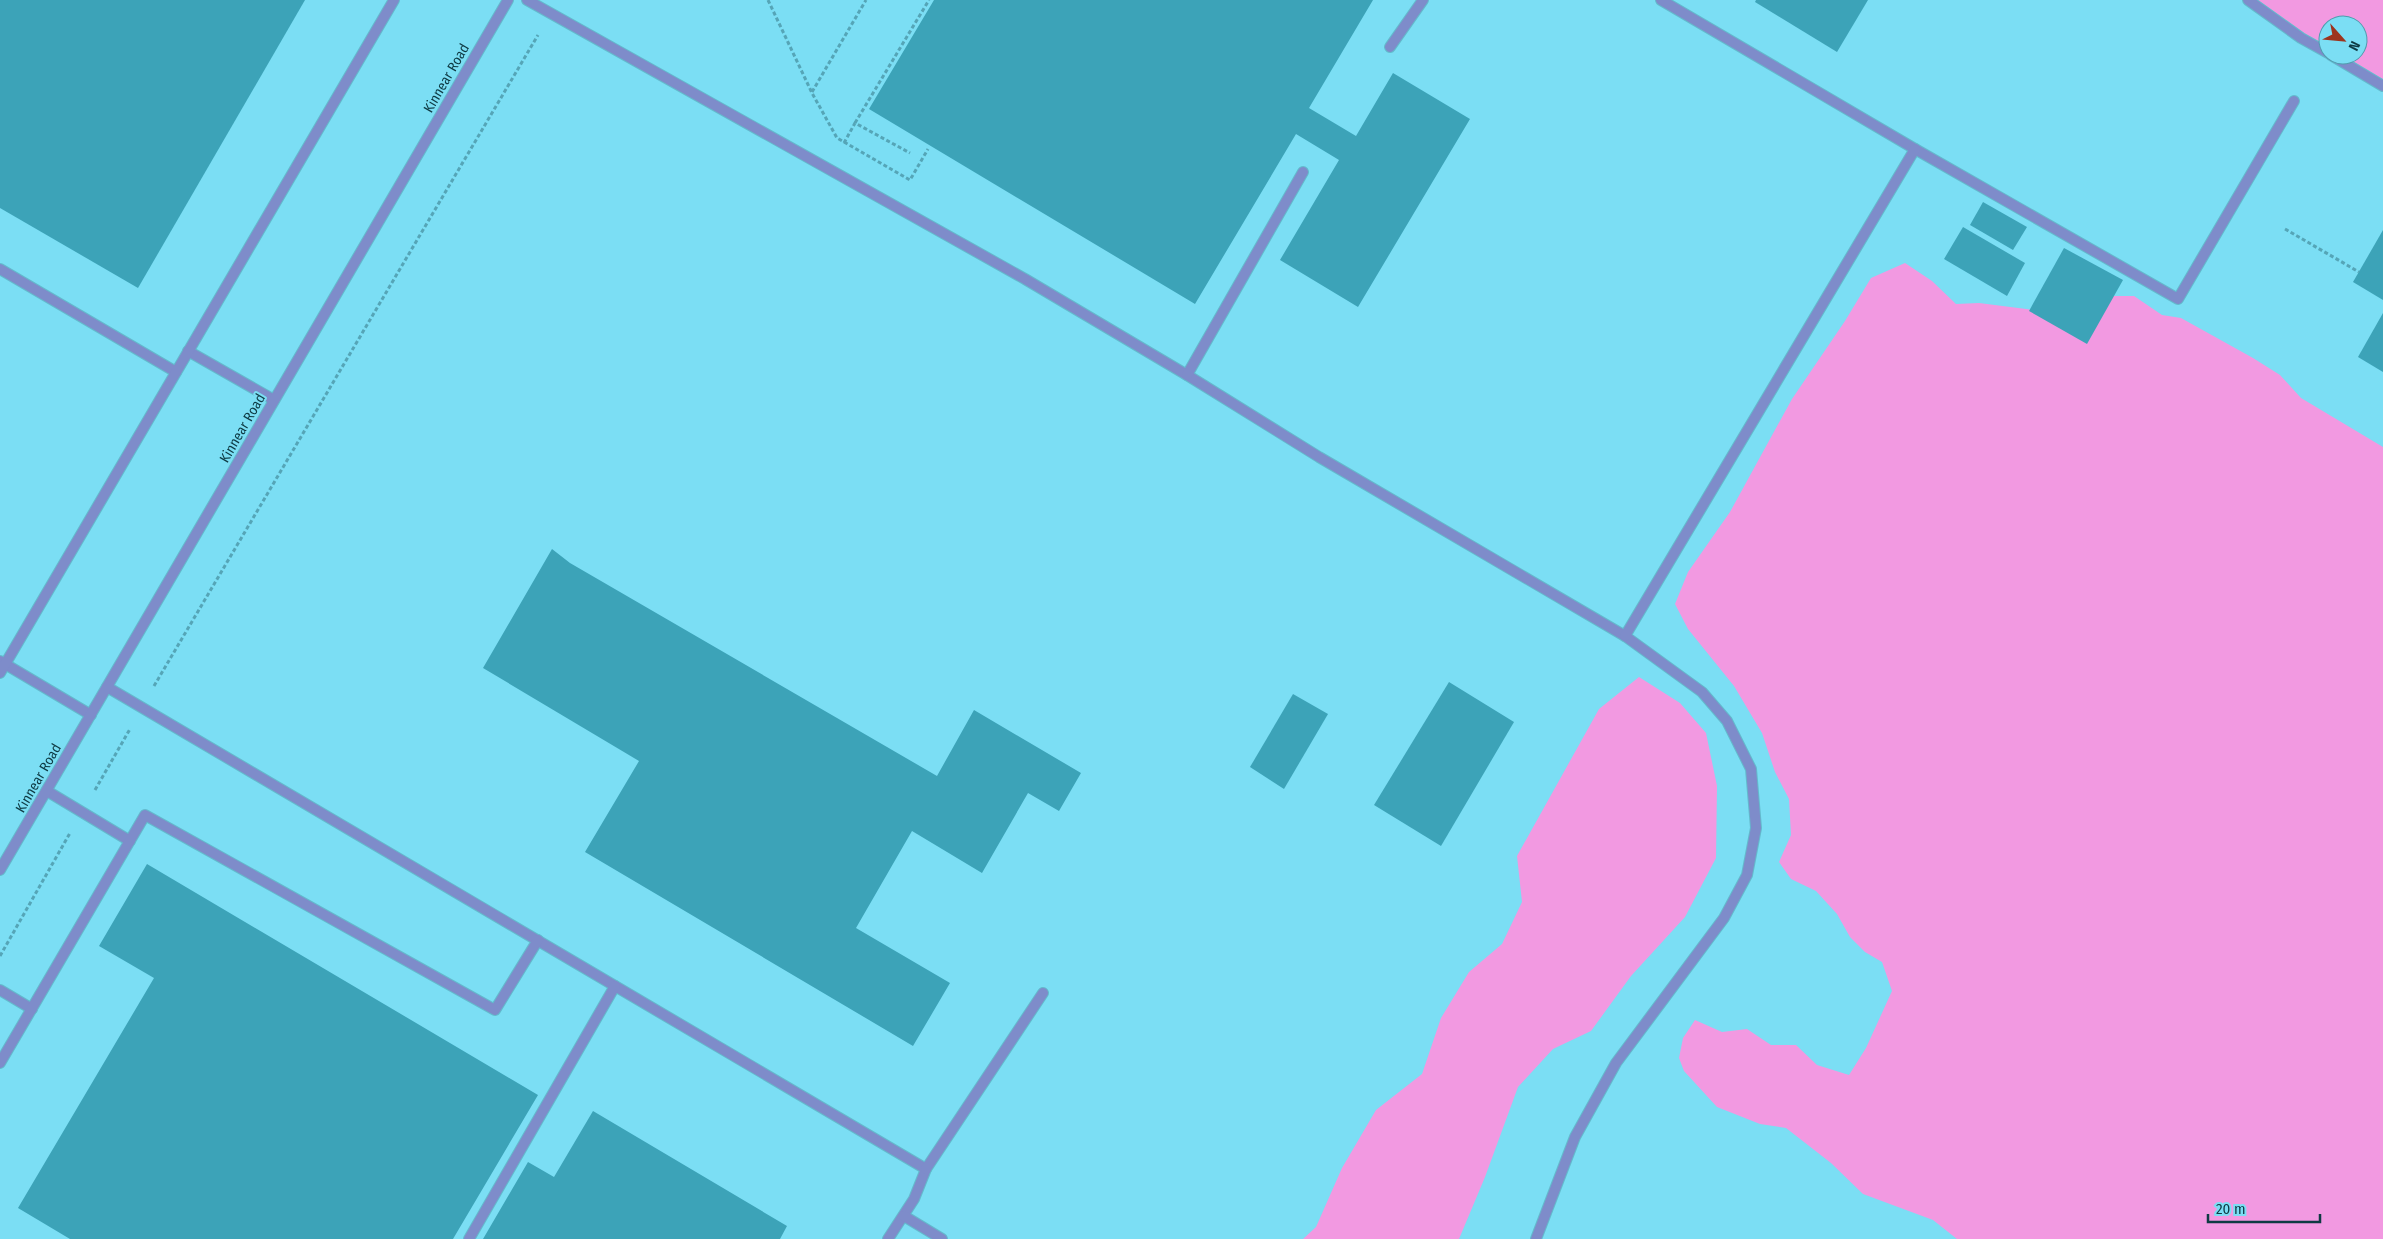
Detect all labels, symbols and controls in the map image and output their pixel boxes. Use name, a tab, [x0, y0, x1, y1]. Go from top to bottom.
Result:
north arrow	[2318, 15, 2368, 65]
text: N	[2345, 38, 2364, 53]
street label: Kinnear Road	[420, 41, 473, 116]
street label: Kinnear Road	[216, 391, 269, 466]
street label: Kinnear Road	[12, 741, 65, 816]
scale bar	[2208, 1192, 2320, 1224]
text: 20 m	[2216, 1200, 2246, 1218]

